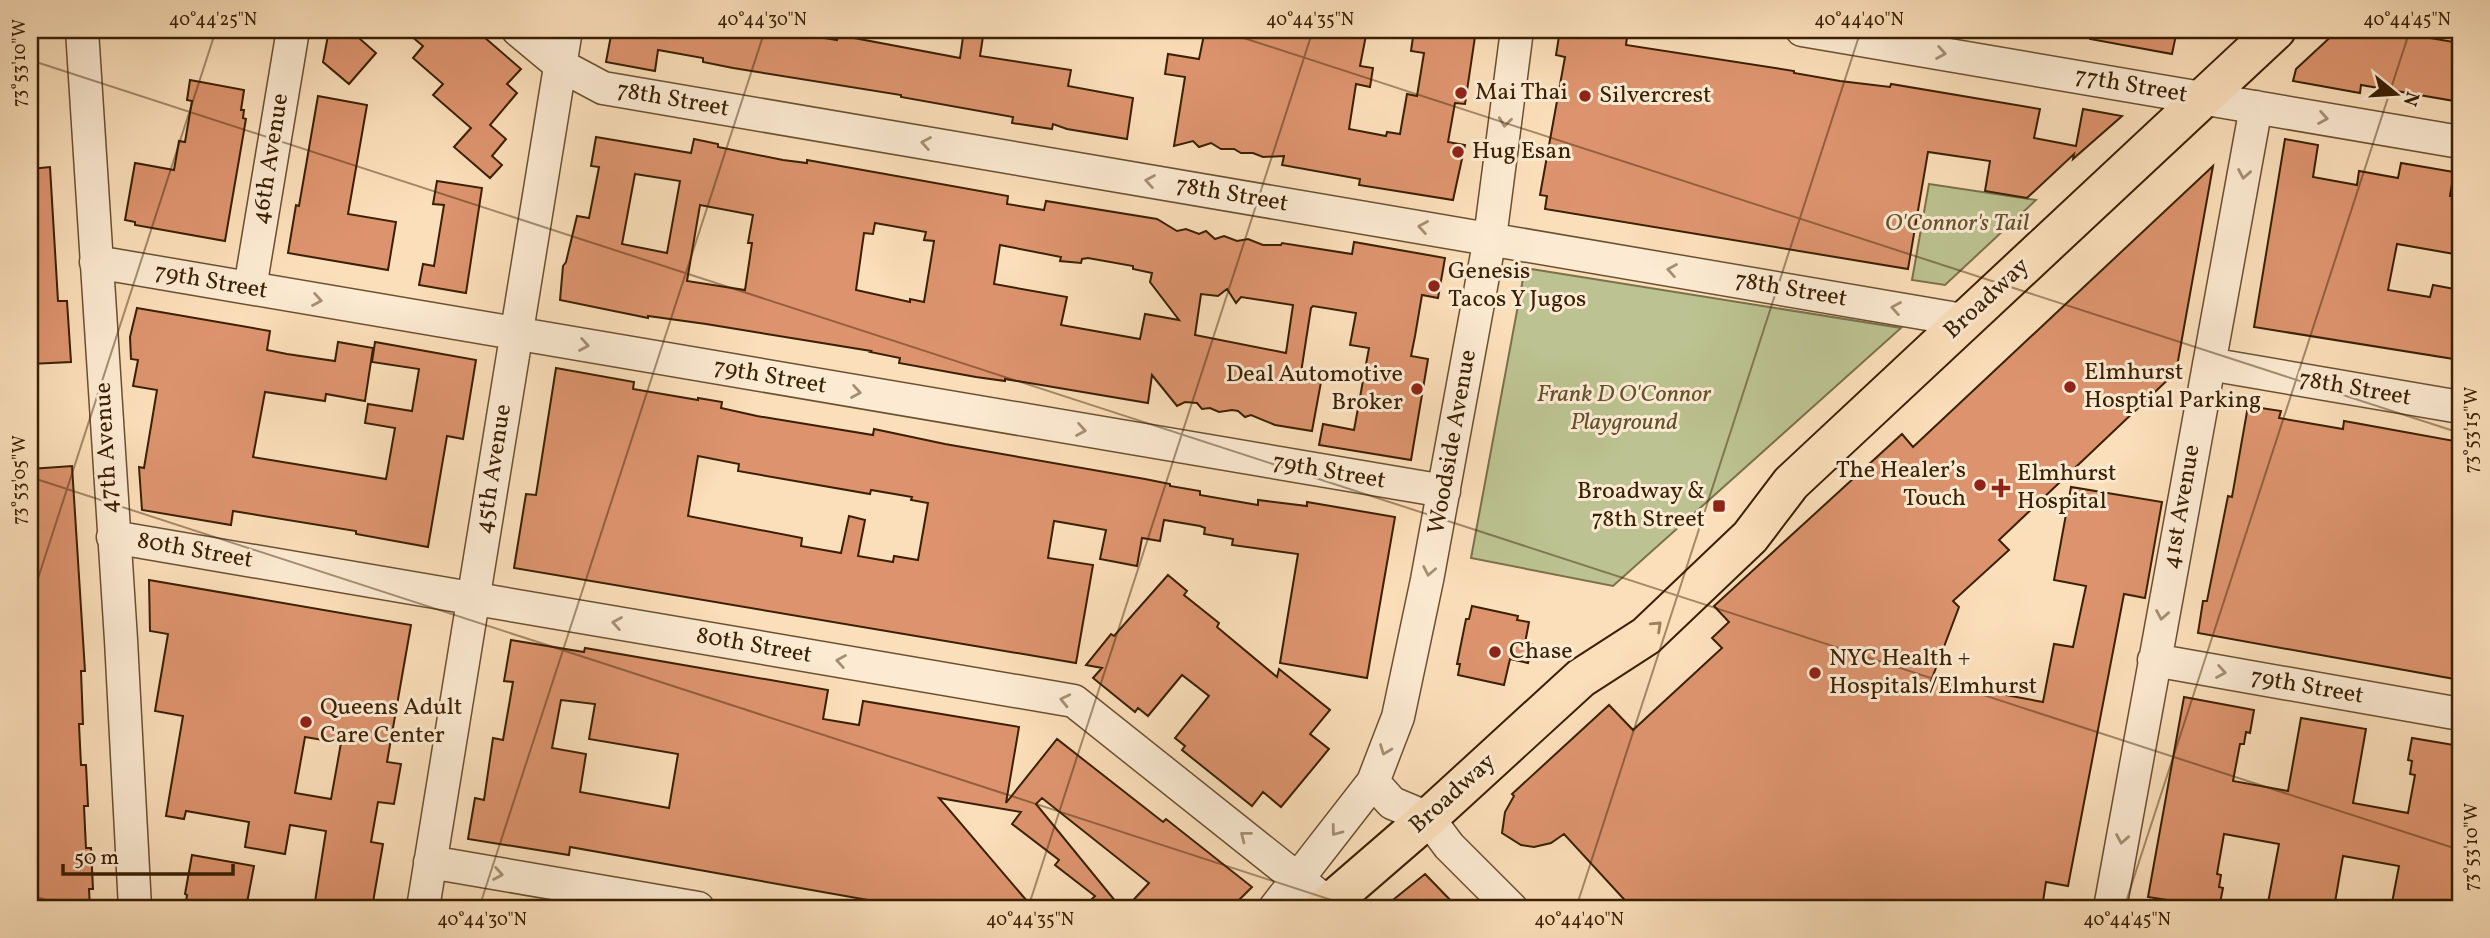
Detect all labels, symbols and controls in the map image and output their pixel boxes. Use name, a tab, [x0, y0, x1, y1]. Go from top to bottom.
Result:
text: 40°44'25"N	[169, 8, 257, 33]
text: 40°44'30"N	[717, 8, 807, 33]
text: 40°44'35"N	[1266, 8, 1354, 33]
text: 40°44'40"N	[1814, 8, 1904, 33]
text: 40°44'45"N	[2363, 8, 2451, 33]
text: 73°53'10"W	[8, 19, 33, 107]
one-way arrow	[1935, 45, 1947, 60]
street label: 77th Street	[2072, 59, 2190, 113]
north arrow	[2360, 60, 2430, 130]
street label: 78th Street	[614, 73, 732, 127]
place label: Mai Thai	[1475, 76, 1568, 110]
place label: Silvercrest	[1599, 79, 1711, 113]
marker: Mai Thai	[1453, 85, 1469, 101]
marker: Silvercrest	[1577, 88, 1593, 104]
text: N	[2396, 88, 2425, 109]
street label: 46th Avenue	[244, 91, 298, 227]
one-way arrow	[2317, 110, 2329, 125]
one-way arrow	[1497, 116, 1512, 128]
place label: Hug Esan	[1472, 135, 1572, 169]
one-way arrow	[920, 136, 932, 151]
marker: Hug Esan	[1450, 144, 1466, 160]
street label: 78th Street	[1173, 168, 1291, 222]
one-way arrow	[2237, 168, 2252, 180]
one-way arrow	[1144, 174, 1156, 189]
park label: O'Connor's Tail	[1885, 207, 2029, 241]
one-way arrow	[1417, 220, 1429, 235]
street label: Broadway	[1937, 250, 2037, 348]
street label: 79th Street	[152, 255, 270, 309]
place label: Genesis Tacos Y Jugos	[1448, 255, 1586, 317]
one-way arrow	[1666, 263, 1678, 278]
street label: 78th Street	[1732, 263, 1850, 317]
marker: Genesis Tacos Y Jugos	[1426, 278, 1442, 294]
one-way arrow	[312, 292, 323, 307]
one-way arrow	[1890, 302, 1902, 317]
one-way arrow	[578, 337, 590, 352]
street label: Woodside Avenue	[1420, 347, 1486, 537]
street label: 79th Street	[711, 350, 829, 404]
place label: Elmhurst Hosptial Parking	[2084, 356, 2261, 418]
place label: Deal Automotive Broker	[1226, 358, 1403, 420]
street label: 78th Street	[2296, 362, 2414, 416]
park label: Frank D O'Connor Playground	[1537, 378, 1712, 440]
marker: Elmhurst Hosptial Parking	[2062, 379, 2078, 395]
street label: 47th Avenue	[87, 381, 127, 515]
marker: Deal Automotive Broker	[1409, 381, 1425, 397]
one-way arrow	[850, 384, 862, 399]
text: 73°53'15"W	[2460, 387, 2485, 473]
street label: 45th Avenue	[467, 402, 521, 536]
one-way arrow	[1075, 422, 1087, 437]
text: 73°53'05"W	[8, 435, 33, 525]
street label: 41st Avenue	[2154, 442, 2210, 572]
street label: 79th Street	[1270, 445, 1388, 499]
place label: The Healer’s Touch	[1836, 454, 1966, 516]
place label: Elmhurst Hospital	[2017, 457, 2116, 519]
place label: Broadway & 78th Street	[1577, 475, 1705, 537]
marker: The Healer’s Touch	[1972, 477, 1988, 493]
marker: Elmhurst Hospital	[1991, 478, 2011, 498]
marker: Broadway & 78th Street	[1711, 498, 1727, 514]
street label: 80th Street	[134, 524, 256, 578]
one-way arrow	[1422, 565, 1437, 577]
one-way arrow	[2156, 609, 2171, 621]
one-way arrow	[611, 616, 623, 631]
street label: 80th Street	[693, 619, 815, 673]
one-way arrow	[1649, 621, 1662, 634]
place label: Chase	[1509, 635, 1573, 669]
place label: NYC Health + Hospitals/Elmhurst	[1829, 642, 2037, 704]
marker: Chase	[1487, 644, 1503, 660]
one-way arrow	[835, 654, 847, 669]
street label: 79th Street	[2248, 660, 2366, 714]
one-way arrow	[2215, 664, 2227, 679]
marker: NYC Health + Hospitals/Elmhurst	[1807, 665, 1823, 681]
place label: Queens Adult Care Center	[320, 691, 462, 753]
one-way arrow	[1059, 694, 1071, 708]
marker: Queens Adult Care Center	[298, 714, 314, 730]
one-way arrow	[1380, 743, 1394, 755]
street label: Broadway	[1402, 746, 1504, 842]
text: 73°53'10"W	[2460, 803, 2485, 891]
one-way arrow	[1332, 823, 1344, 835]
one-way arrow	[1241, 832, 1253, 845]
scale bar	[63, 833, 233, 877]
one-way arrow	[2116, 833, 2131, 845]
text: 50 m	[74, 844, 119, 873]
one-way arrow	[492, 865, 504, 880]
text: 40°44'30"N	[437, 908, 527, 933]
text: 40°44'35"N	[986, 908, 1074, 933]
text: 40°44'40"N	[1534, 908, 1624, 933]
text: 40°44'45"N	[2083, 908, 2171, 933]

